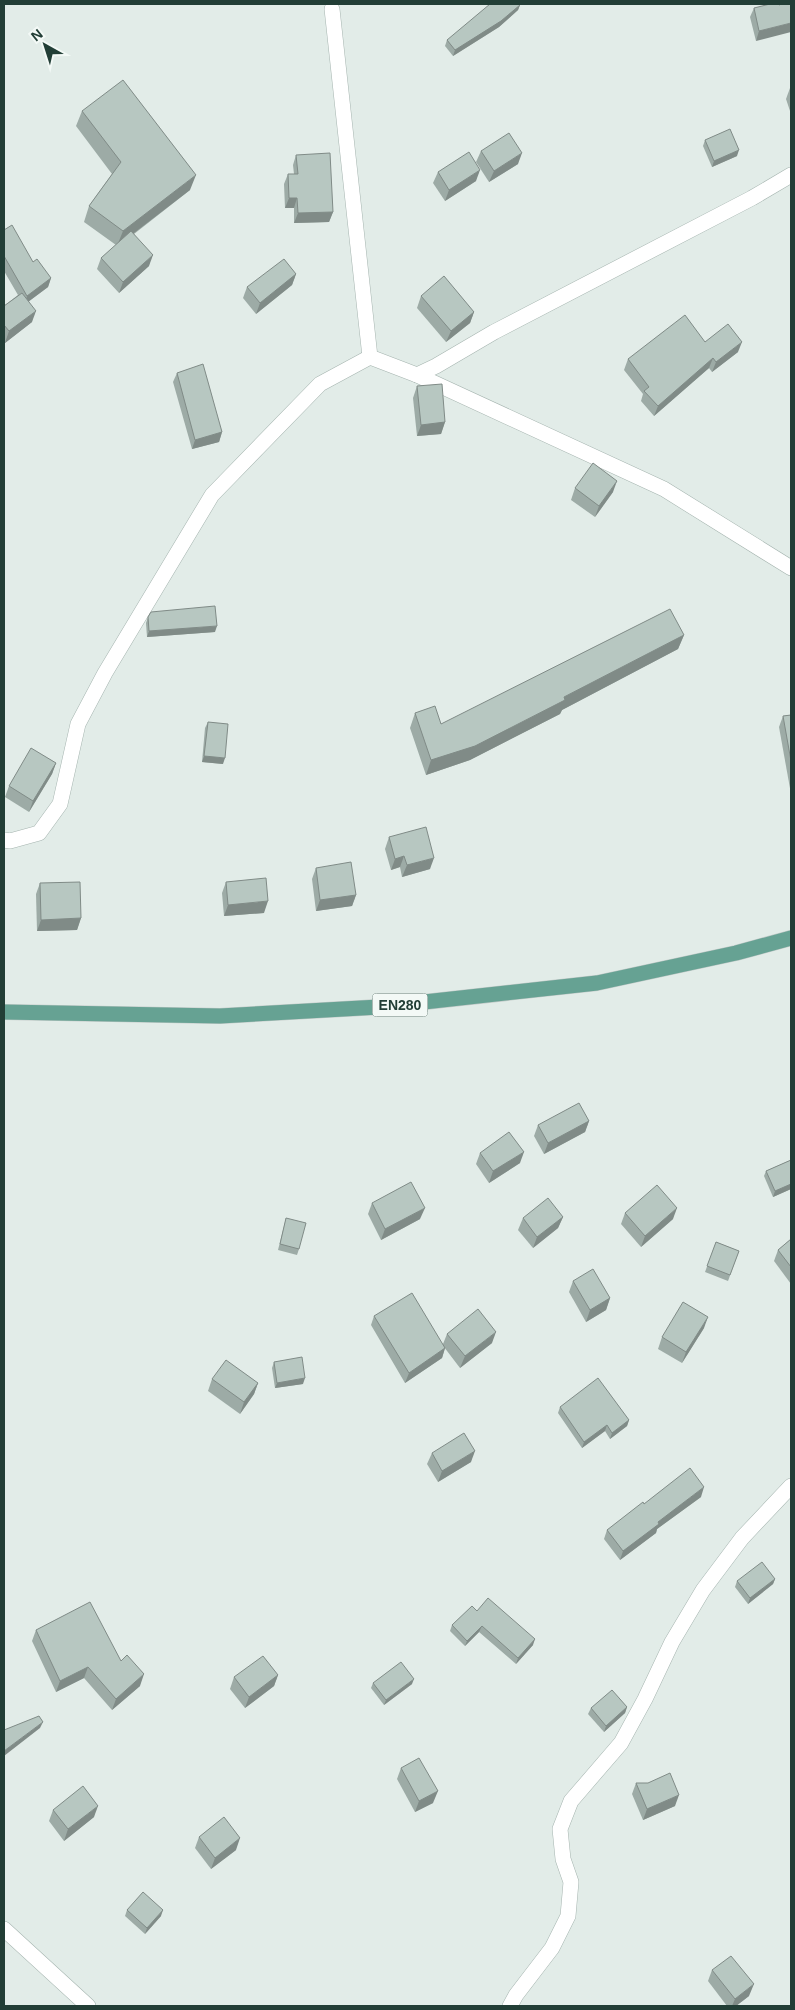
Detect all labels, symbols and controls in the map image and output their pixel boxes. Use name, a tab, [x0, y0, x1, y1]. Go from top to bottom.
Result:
north arrow	[20, 20, 70, 70]
text: N	[28, 25, 46, 44]
road number: EN280	[372, 994, 428, 1016]

